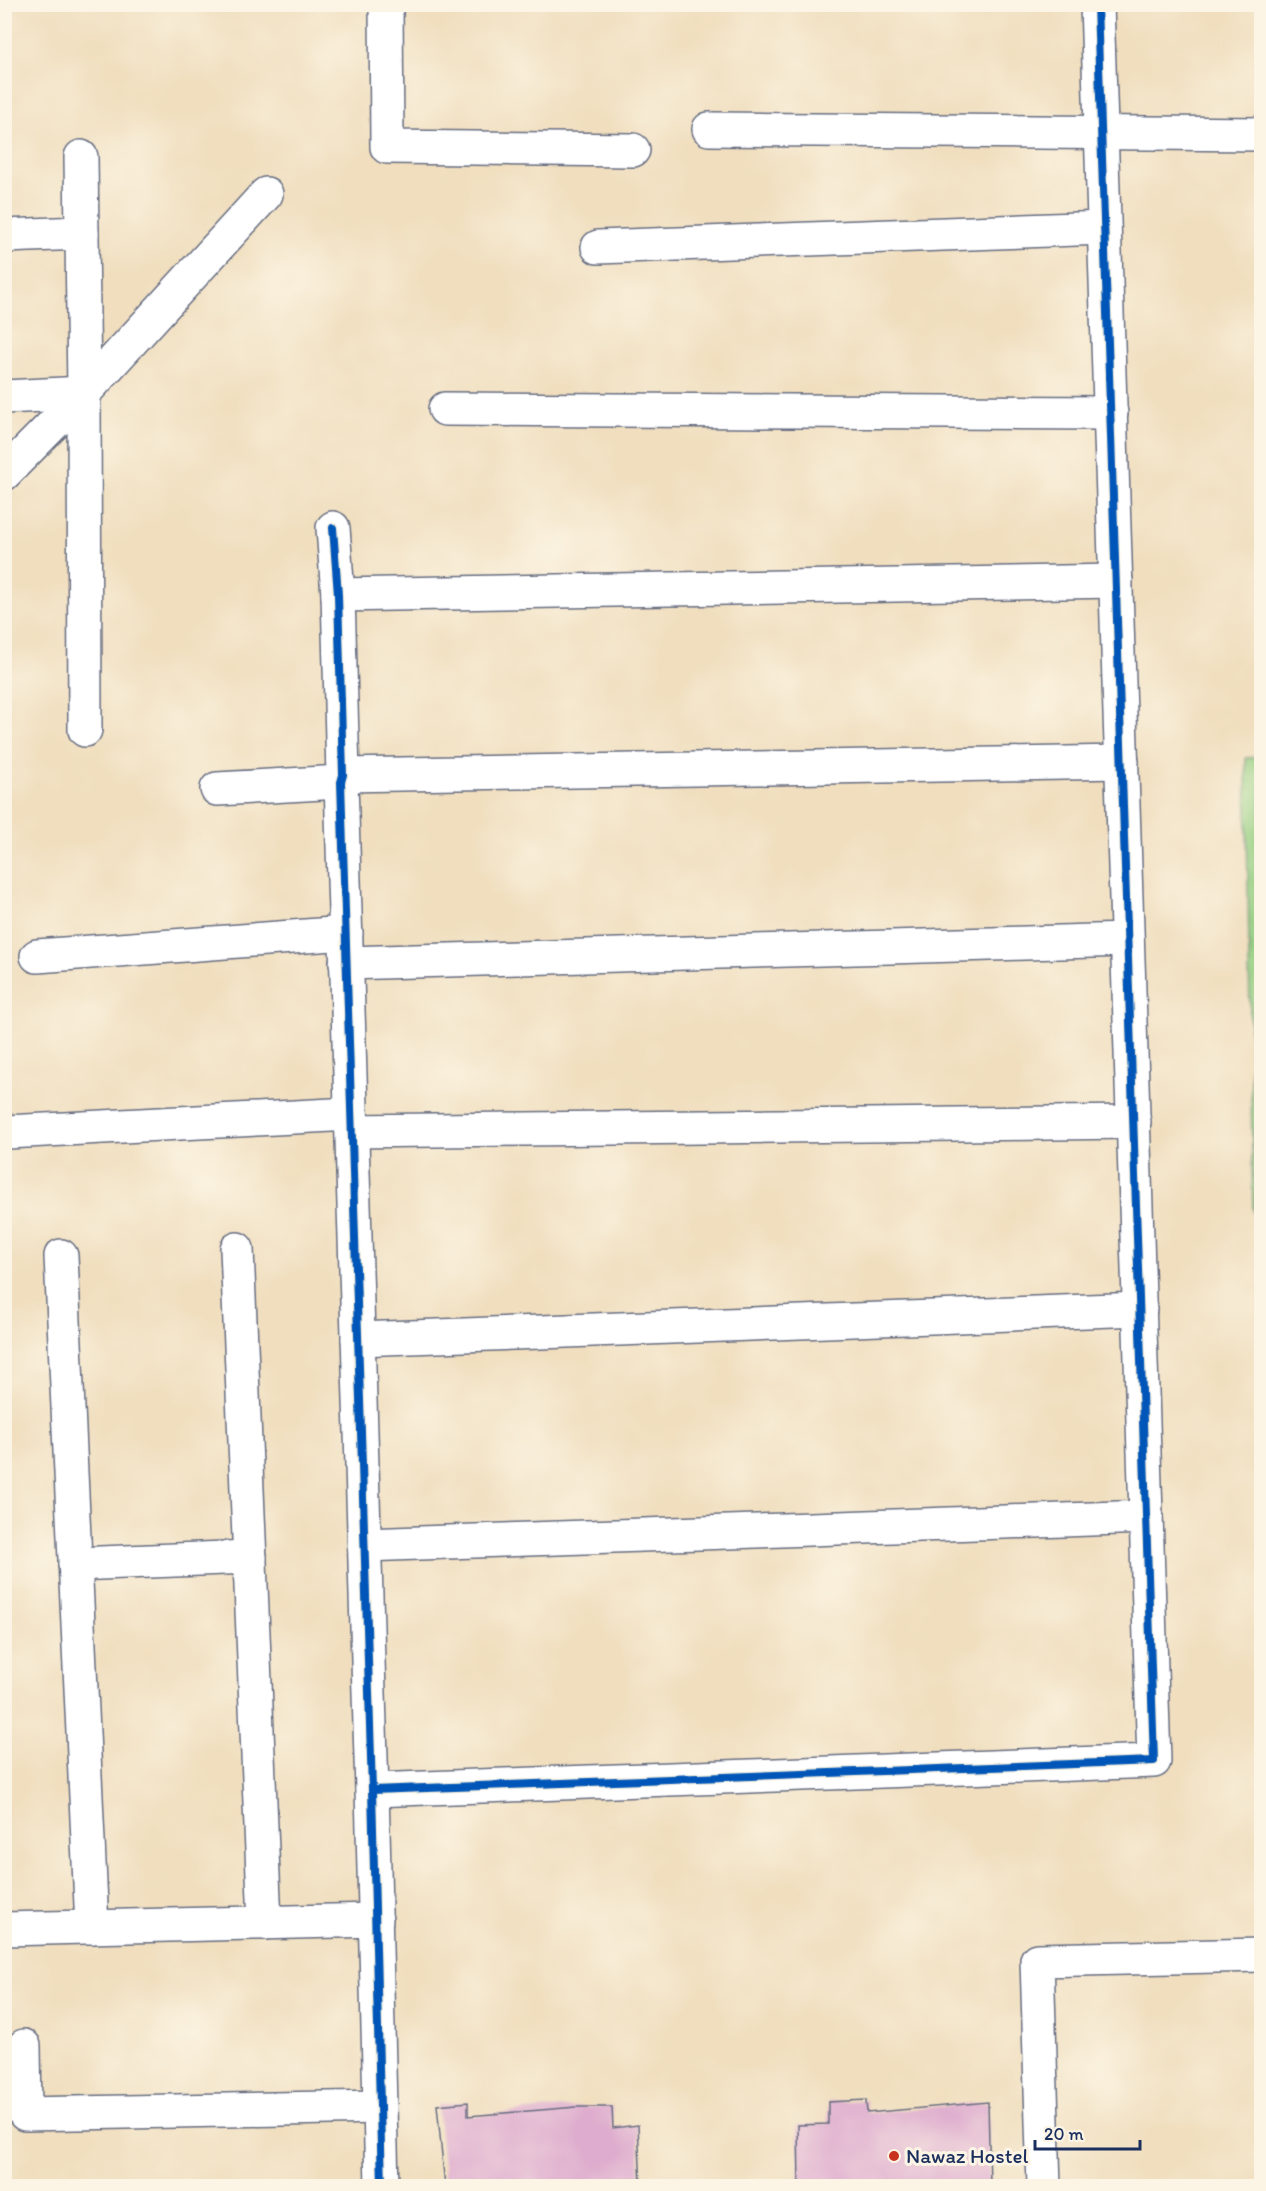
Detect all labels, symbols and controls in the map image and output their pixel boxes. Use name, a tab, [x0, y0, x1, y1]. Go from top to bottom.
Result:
scale bar	[1035, 2113, 1140, 2151]
text: 20 m	[1044, 2123, 1084, 2145]
place label: Nawaz Hostel	[906, 2143, 1029, 2168]
marker: Nawaz Hostel	[887, 2149, 901, 2163]

